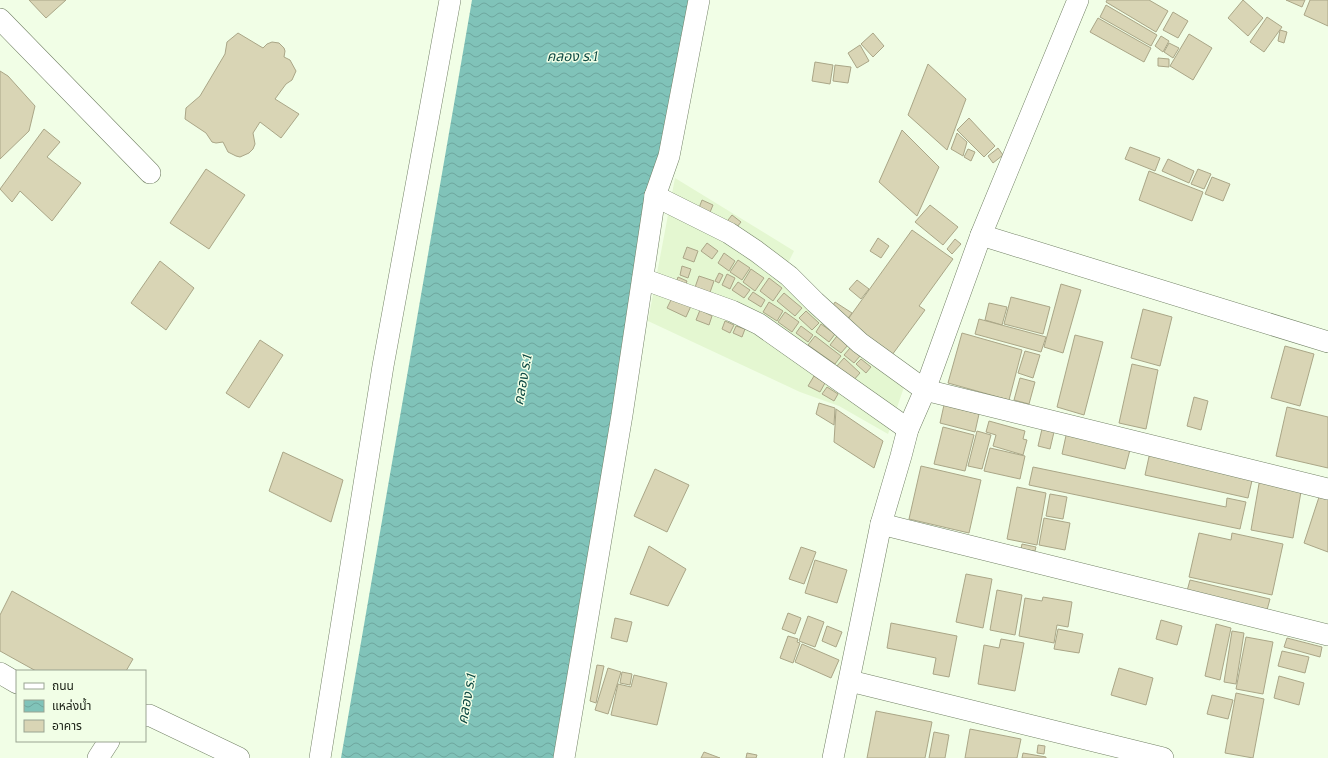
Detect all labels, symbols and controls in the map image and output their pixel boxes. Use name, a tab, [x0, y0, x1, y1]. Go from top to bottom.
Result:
water label: คลอง ร.1	[547, 46, 599, 67]
water label: คลอง ร.1	[508, 351, 538, 407]
legend	[16, 670, 146, 742]
water label: คลอง ร.1	[452, 670, 482, 726]
text: ถนน	[52, 677, 74, 696]
text: แหล่งน้ำ	[52, 697, 91, 716]
text: อาคาร	[52, 717, 82, 736]

